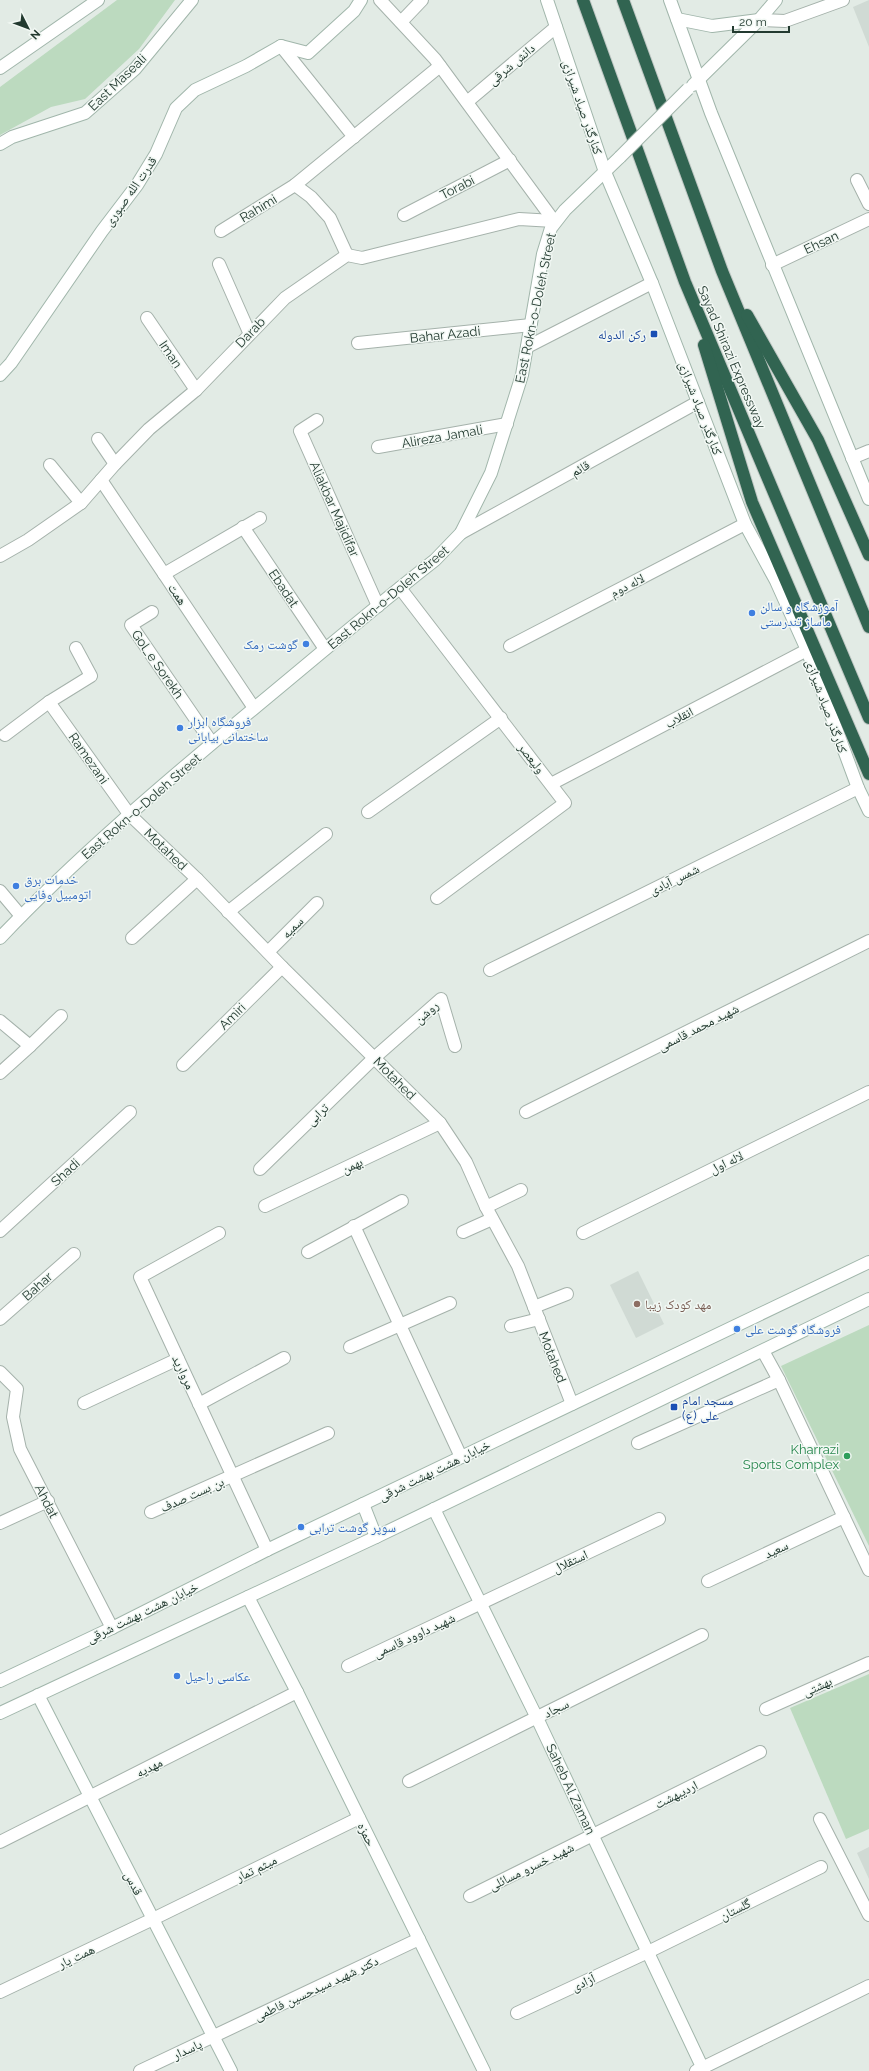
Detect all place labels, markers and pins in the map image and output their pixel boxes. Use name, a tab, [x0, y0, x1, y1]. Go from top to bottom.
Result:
place label: رکن الدوله	[598, 327, 646, 343]
marker: رکن الدوله	[649, 329, 659, 339]
place label: آموزشگاه و سالن ماساژ تندرستی	[760, 599, 839, 630]
marker: آموزشگاه و سالن ماساژ تندرستی	[747, 608, 757, 618]
place label: گوشت رمک	[243, 637, 299, 653]
marker: گوشت رمک	[301, 639, 311, 649]
place label: فروشگاه ابزار ساختمانی بیابانی	[187, 714, 268, 745]
marker: فروشگاه ابزار ساختمانی بیابانی	[175, 723, 185, 733]
place label: خدمات برق اتومبیل وفایی	[24, 872, 91, 903]
marker: خدمات برق اتومبیل وفایی	[11, 881, 21, 891]
place label: مهد کودک زیبا	[645, 1297, 712, 1313]
marker: مهد کودک زیبا	[632, 1299, 642, 1309]
place label: فروشگاه گوشت علی	[745, 1322, 841, 1338]
marker: فروشگاه گوشت علی	[732, 1324, 742, 1334]
place label: مسجد امام علی (ع)	[682, 1393, 733, 1425]
marker: مسجد امام علی (ع)	[669, 1402, 679, 1412]
place label: Kharrazi Sports Complex	[743, 1442, 839, 1472]
marker: Kharrazi Sports Complex	[842, 1451, 852, 1461]
place label: سوپر گوشت ترابی	[309, 1520, 396, 1536]
marker: سوپر گوشت ترابی	[296, 1522, 306, 1532]
place label: عکاسی راحیل	[185, 1669, 251, 1685]
marker: عکاسی راحیل	[172, 1671, 182, 1681]

